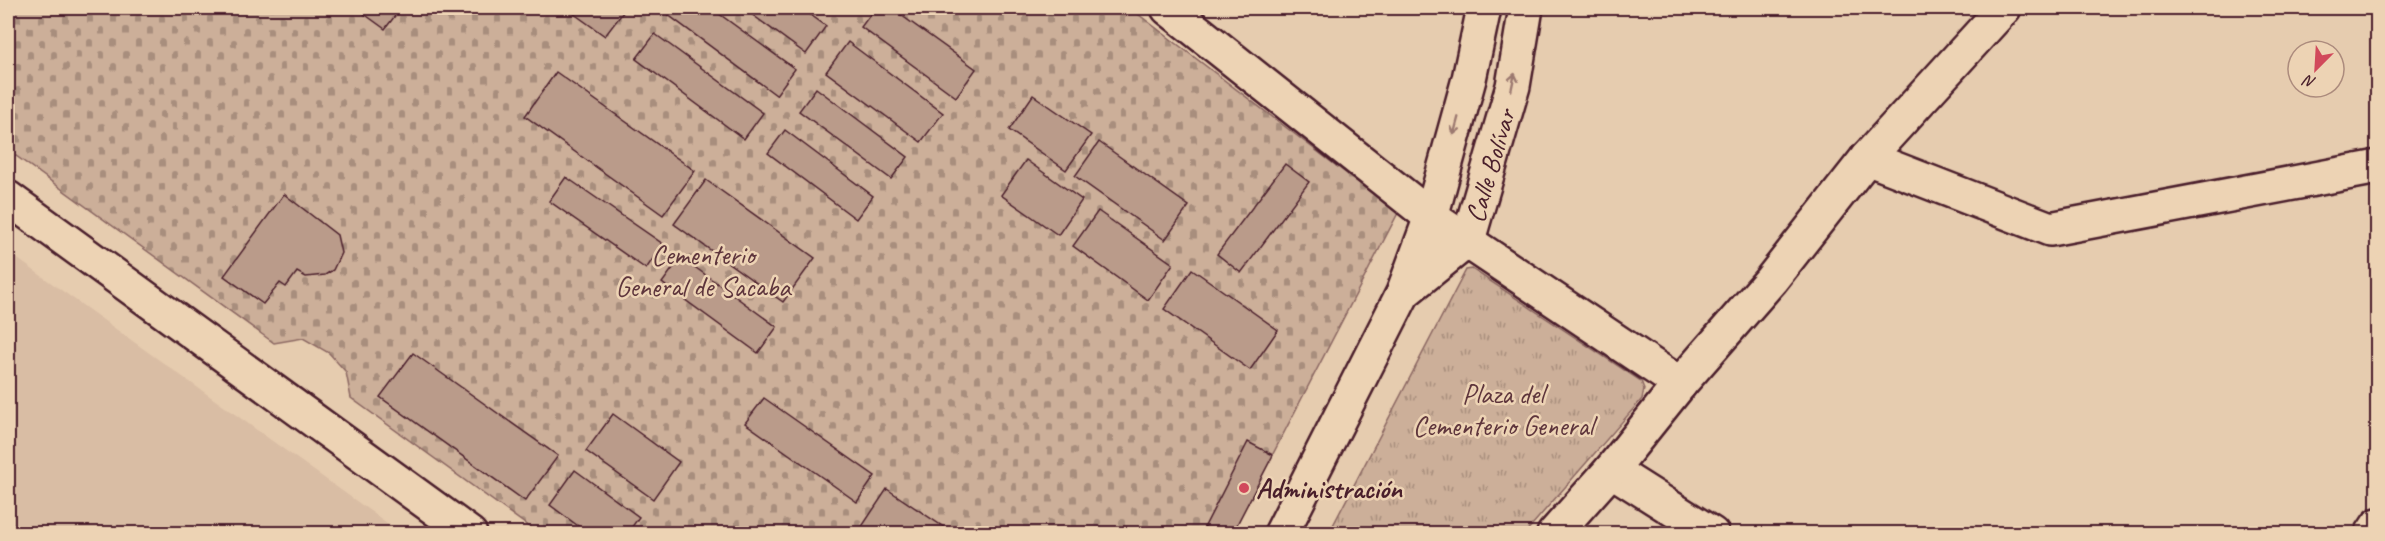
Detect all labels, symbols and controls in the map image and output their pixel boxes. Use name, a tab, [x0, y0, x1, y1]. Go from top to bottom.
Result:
north arrow	[2286, 39, 2346, 99]
text: N	[2299, 69, 2319, 93]
one-way arrow	[1508, 73, 1519, 93]
street label: Calle Bolívar	[1457, 103, 1524, 226]
one-way arrow	[1450, 116, 1461, 135]
park label: Cementerio General de Sacaba	[616, 237, 792, 304]
park label: Plaza del Cementerio General	[1413, 376, 1599, 443]
place label: Administración	[1256, 471, 1403, 506]
marker: Administración	[1237, 481, 1251, 495]

